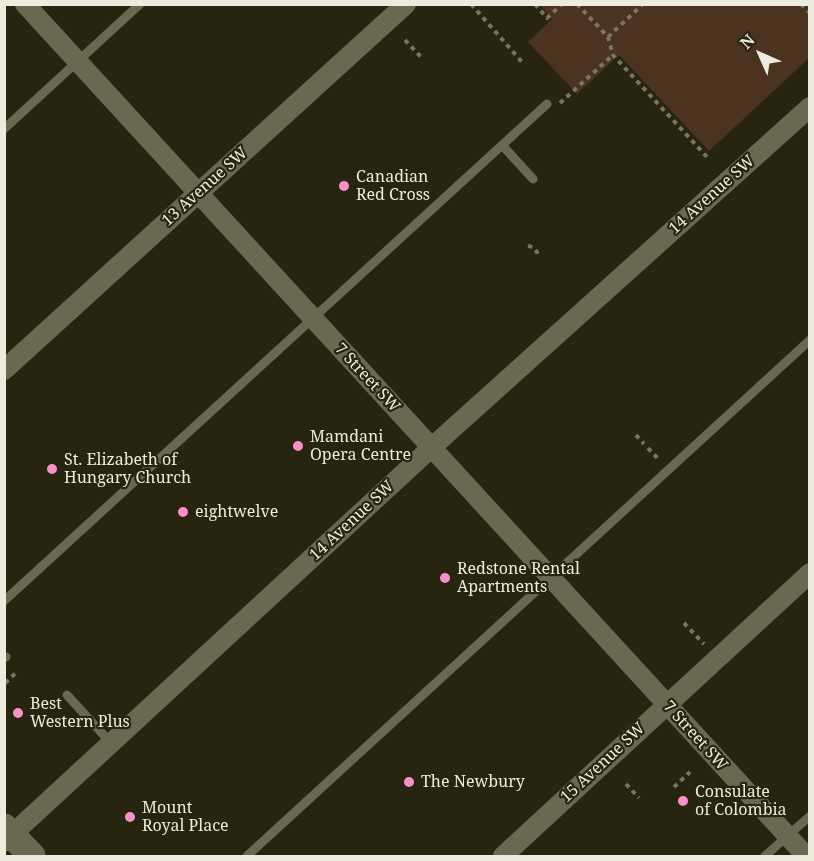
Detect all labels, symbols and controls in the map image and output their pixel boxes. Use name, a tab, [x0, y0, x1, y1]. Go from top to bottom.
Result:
north arrow	[730, 24, 790, 84]
text: N	[735, 29, 760, 54]
street label: 13 Avenue SW	[158, 144, 252, 230]
street label: 14 Avenue SW	[665, 152, 759, 238]
place label: Canadian Red Cross	[356, 167, 430, 205]
marker: Canadian Red Cross	[337, 179, 351, 193]
street label: 7 Street SW	[330, 340, 404, 416]
place label: Mamdani Opera Centre	[310, 427, 411, 465]
marker: Mamdani Opera Centre	[291, 439, 305, 453]
place label: St. Elizabeth of Hungary Church	[64, 450, 191, 488]
marker: St. Elizabeth of Hungary Church	[45, 462, 59, 476]
street label: 14 Avenue SW	[306, 477, 398, 565]
place label: eightwelve	[195, 502, 278, 522]
marker: eightwelve	[176, 505, 190, 519]
place label: Redstone Rental Apartments	[457, 559, 580, 597]
marker: Redstone Rental Apartments	[438, 571, 452, 585]
place label: Best Western Plus	[30, 694, 130, 732]
street label: 7 Street SW	[659, 697, 731, 775]
marker: Best Western Plus	[11, 706, 25, 720]
street label: 15 Avenue SW	[557, 719, 649, 807]
place label: The Newbury	[421, 772, 525, 792]
marker: The Newbury	[402, 775, 416, 789]
place label: Consulate of Colombia	[695, 782, 787, 820]
marker: Consulate of Colombia	[676, 794, 690, 808]
place label: Mount Royal Place	[142, 798, 229, 836]
marker: Mount Royal Place	[123, 810, 137, 824]

